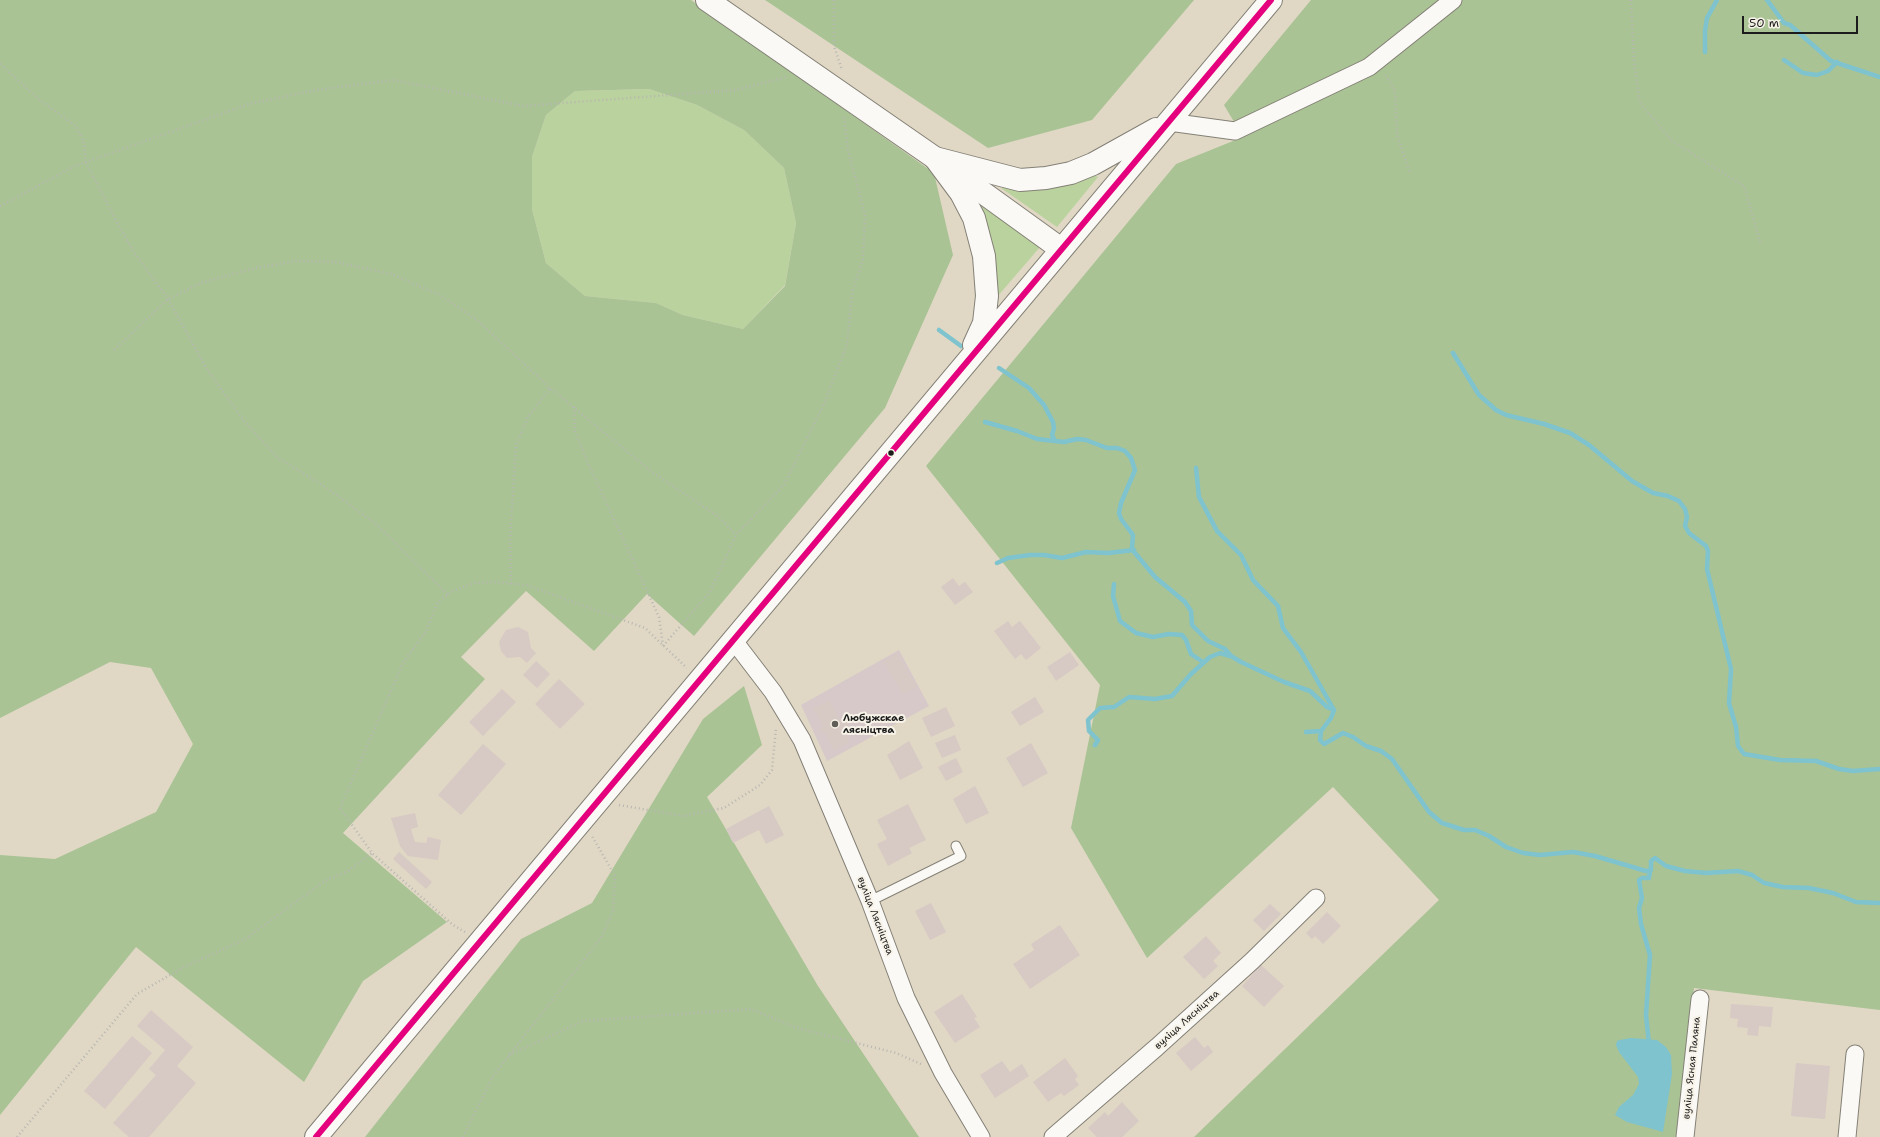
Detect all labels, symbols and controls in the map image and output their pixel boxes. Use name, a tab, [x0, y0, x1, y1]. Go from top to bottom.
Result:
scale bar	[1744, 8, 1860, 34]
text: 50 m	[1749, 15, 1779, 31]
unlabelled marker	[886, 448, 896, 458]
place label: Любужскае лясніцтва	[843, 712, 904, 736]
marker: Любужскае лясніцтва	[830, 719, 840, 729]
street label: вуліца Лясніцтва	[855, 875, 895, 957]
street label: вуліца Лясніцтва	[1152, 988, 1222, 1052]
street label: вуліца Ясная Паляна	[1681, 1016, 1703, 1120]

